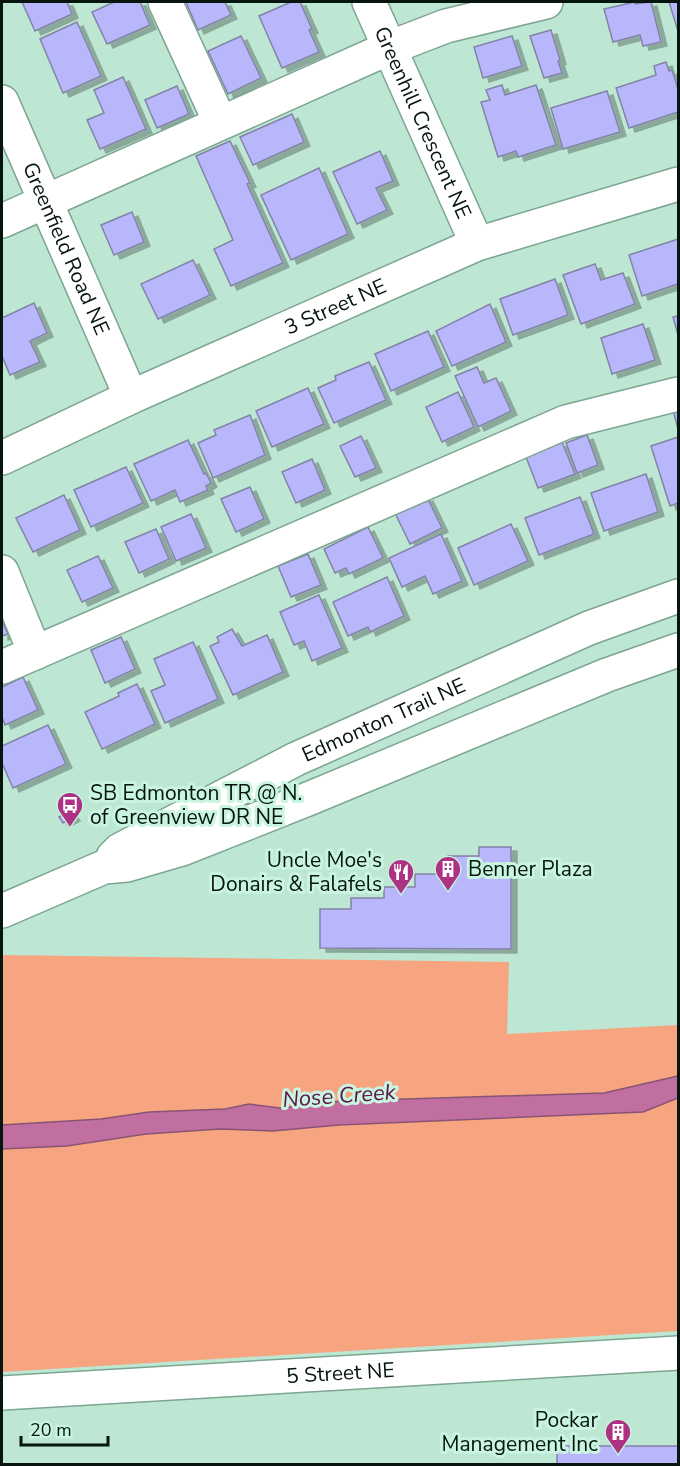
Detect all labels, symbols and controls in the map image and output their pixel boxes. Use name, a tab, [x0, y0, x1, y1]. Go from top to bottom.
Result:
street label: Greenhill Crescent NE	[368, 22, 478, 223]
street label: Greenfield Road NE	[16, 158, 116, 339]
street label: 3 Street NE	[280, 272, 391, 341]
street label: Edmonton Trail NE	[297, 671, 470, 769]
place label: SB Edmonton TR @ N. of Greenview DR NE	[90, 779, 302, 831]
bus stop icon: SB Edmonton TR @ N. of Greenview DR NE	[55, 790, 85, 828]
place label: Uncle Moe's Donairs & Falafels	[210, 846, 382, 898]
building icon: Benner Plaza	[433, 854, 463, 892]
place label: Benner Plaza	[468, 855, 593, 883]
restaurant icon: Uncle Moe's Donairs & Falafels	[386, 857, 416, 895]
water label: Nose Creek	[281, 1077, 398, 1115]
street label: 5 Street NE	[285, 1356, 395, 1390]
place label: Pockar Management Inc	[442, 1406, 598, 1458]
scale bar	[21, 1409, 108, 1447]
building icon: Pockar Management Inc	[603, 1417, 633, 1455]
text: 20 m	[30, 1418, 72, 1442]

